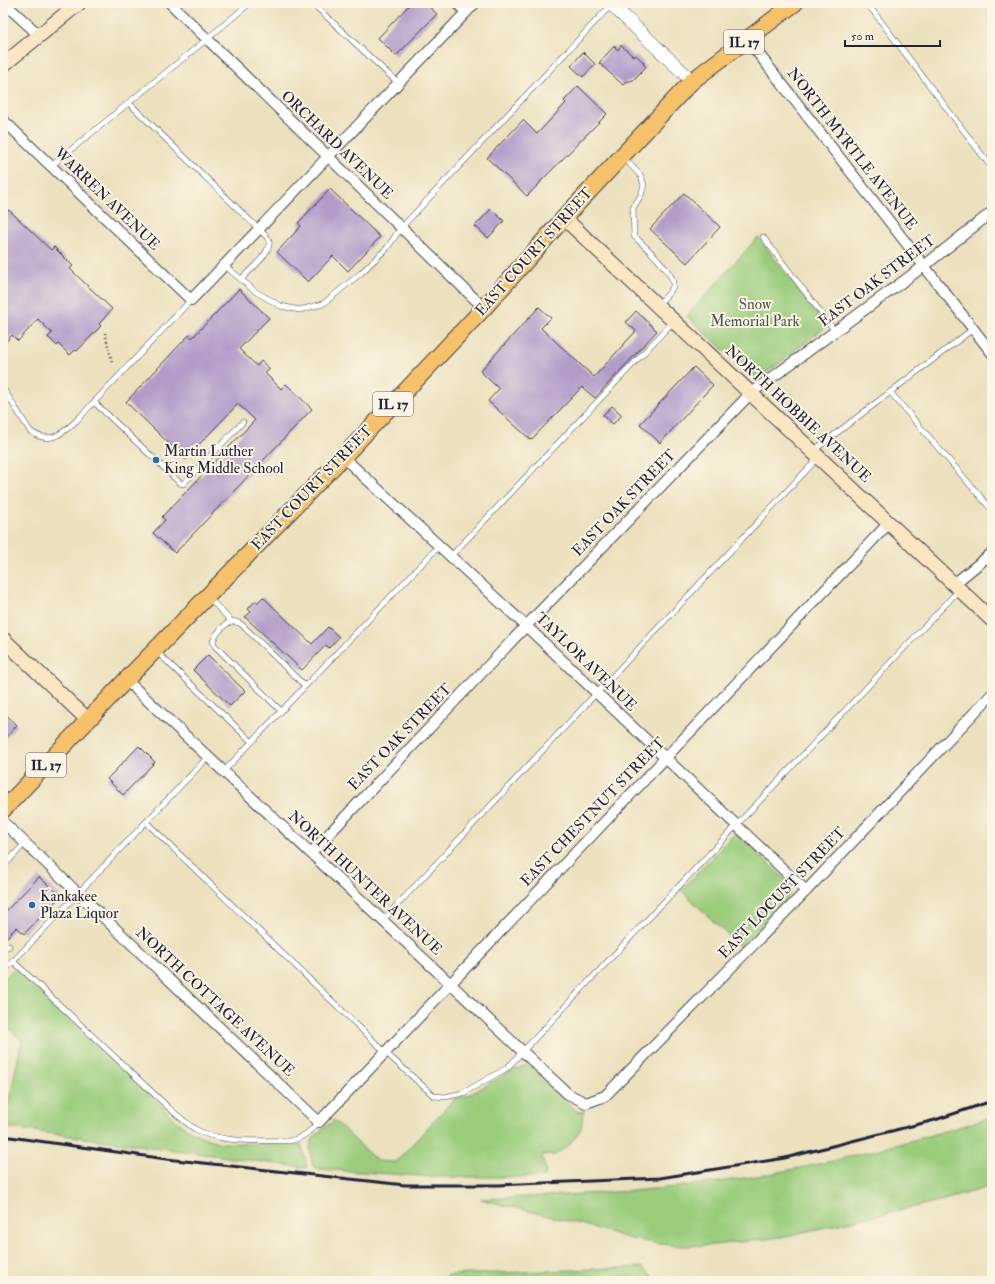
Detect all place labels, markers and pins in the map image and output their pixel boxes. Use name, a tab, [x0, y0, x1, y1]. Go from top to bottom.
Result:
place label: Martin Luther King Middle School	[164, 442, 284, 478]
marker: Martin Luther King Middle School	[151, 455, 161, 465]
place label: Kankakee Plaza Liquor	[40, 887, 119, 923]
marker: Kankakee Plaza Liquor	[27, 900, 37, 910]

